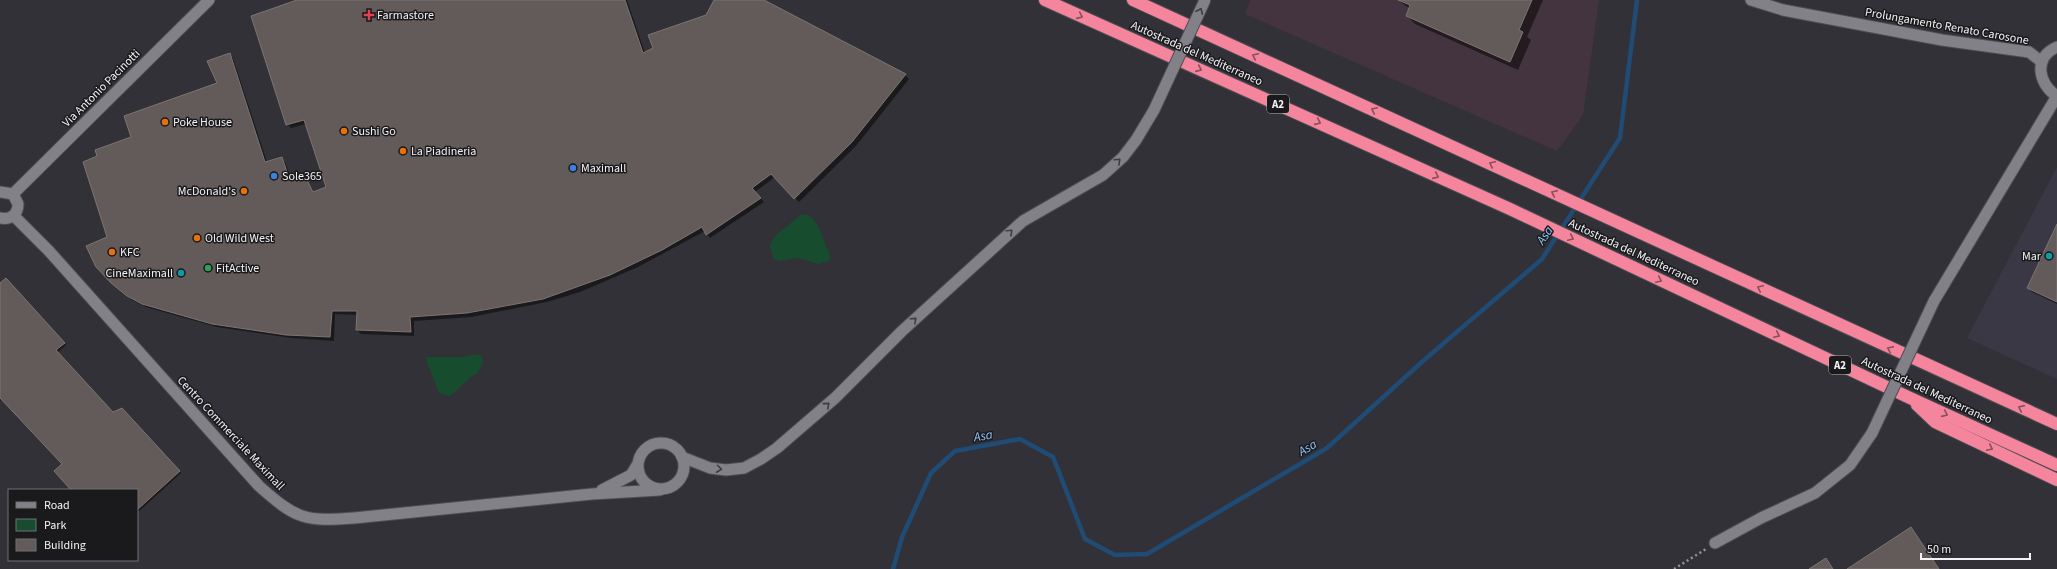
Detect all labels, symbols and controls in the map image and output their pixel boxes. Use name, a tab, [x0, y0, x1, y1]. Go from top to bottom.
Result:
street label: Prolungamento Renato Carosone	[1864, 4, 2030, 49]
place label: Farmastore	[377, 7, 434, 24]
one-way arrow	[1195, 8, 1203, 16]
marker: Farmastore	[364, 10, 374, 20]
one-way arrow	[1076, 11, 1084, 19]
street label: Autostrada del Mediterraneo	[1128, 17, 1265, 90]
street label: Via Antonio Pacinotti	[59, 46, 144, 131]
one-way arrow	[1252, 53, 1260, 61]
one-way arrow	[1195, 64, 1202, 72]
road number: A2	[1267, 95, 1289, 113]
one-way arrow	[1370, 107, 1378, 115]
place label: Poke House	[173, 114, 232, 131]
marker: Poke House	[160, 117, 170, 127]
one-way arrow	[1314, 118, 1321, 126]
place label: Sushi Go	[352, 123, 396, 140]
marker: Sushi Go	[339, 126, 349, 136]
place label: La Piadineria	[411, 143, 476, 160]
marker: La Piadineria	[398, 146, 408, 156]
one-way arrow	[1113, 158, 1121, 166]
place label: Maximall	[581, 160, 626, 177]
one-way arrow	[1488, 161, 1496, 169]
marker: Maximall	[568, 163, 578, 173]
place label: Sole365	[282, 168, 322, 185]
marker: Sole365	[269, 171, 279, 181]
one-way arrow	[1432, 171, 1440, 179]
place label: McDonald's	[178, 183, 236, 200]
marker: McDonald's	[239, 186, 249, 196]
one-way arrow	[1550, 190, 1558, 198]
street label: Autostrada del Mediterraneo	[1566, 215, 1702, 290]
water label: Asa	[1532, 223, 1558, 249]
place label: Old Wild West	[205, 230, 274, 247]
one-way arrow	[1006, 230, 1013, 237]
marker: Old Wild West	[192, 233, 202, 243]
one-way arrow	[1567, 233, 1574, 241]
place label: KFC	[120, 244, 140, 261]
marker: KFC	[107, 247, 117, 257]
place label: Mar	[2022, 248, 2042, 265]
marker: Mar	[2044, 251, 2054, 261]
place label: FitActive	[216, 260, 259, 277]
marker: FitActive	[203, 263, 213, 273]
place label: CineMaximall	[105, 265, 173, 282]
marker: CineMaximall	[176, 268, 186, 278]
one-way arrow	[1655, 275, 1662, 283]
one-way arrow	[1756, 285, 1764, 293]
one-way arrow	[910, 318, 917, 325]
one-way arrow	[1772, 330, 1780, 338]
one-way arrow	[1887, 346, 1895, 354]
street label: Autostrada del Mediterraneo	[1859, 353, 1995, 428]
road number: A2	[1829, 356, 1851, 374]
street label: Centro Commerciale Maximall	[173, 372, 288, 494]
one-way arrow	[823, 402, 830, 409]
one-way arrow	[2018, 405, 2025, 413]
one-way arrow	[1941, 409, 1948, 417]
water label: Asa	[971, 425, 994, 447]
water label: Asa	[1294, 435, 1320, 461]
one-way arrow	[1985, 443, 1993, 451]
one-way arrow	[716, 464, 722, 473]
legend	[8, 489, 138, 561]
text: Road	[44, 497, 70, 514]
text: Park	[44, 517, 66, 534]
scale bar	[1921, 535, 2030, 561]
text: Building	[44, 537, 86, 554]
text: 50 m	[1927, 541, 1951, 558]

